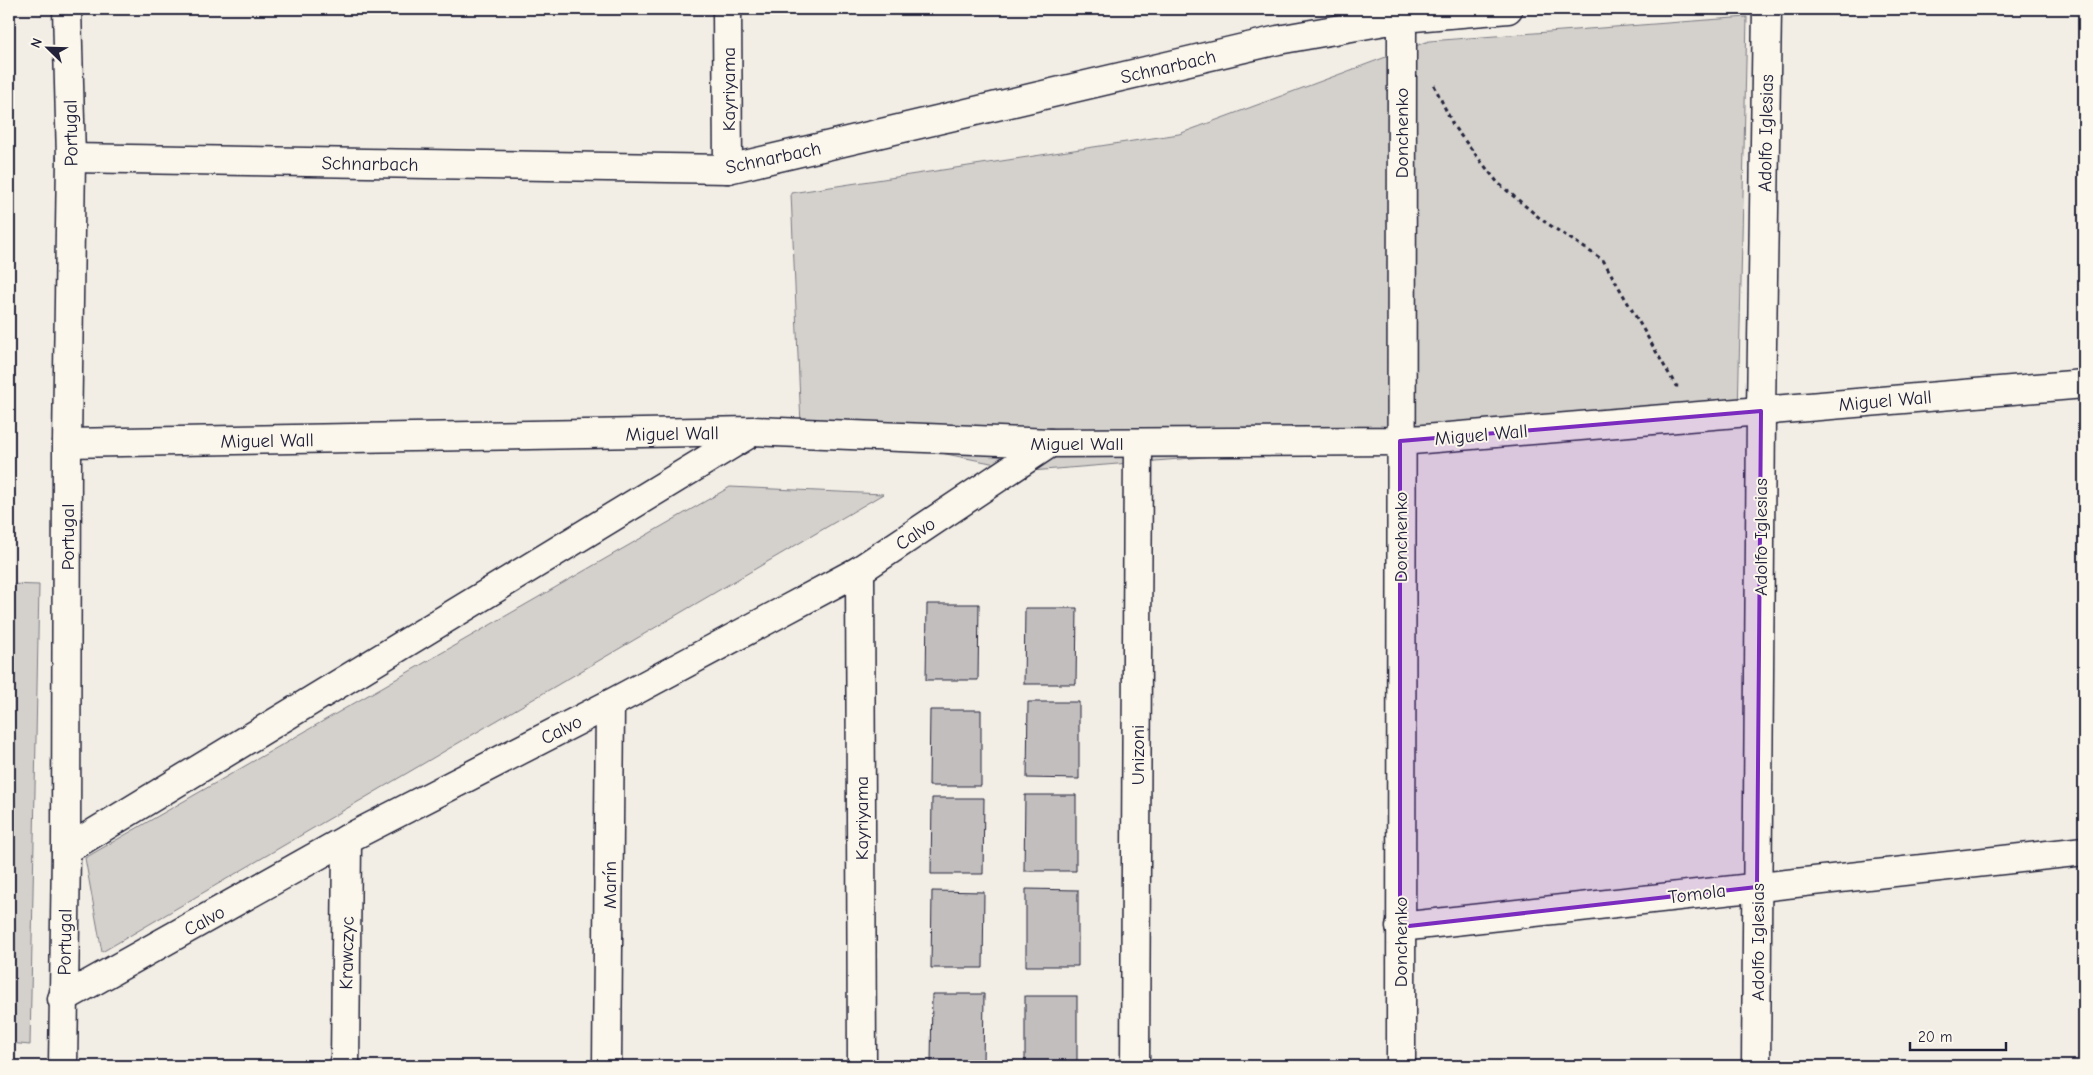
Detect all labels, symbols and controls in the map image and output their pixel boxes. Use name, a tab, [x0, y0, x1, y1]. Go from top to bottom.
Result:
north arrow	[22, 22, 72, 72]
text: N	[27, 36, 46, 51]
street label: Schnarbach	[1118, 45, 1218, 89]
street label: Kayriyama	[718, 47, 740, 131]
street label: Adolfo Iglesias	[1754, 74, 1778, 192]
street label: Donchenko	[1391, 88, 1413, 178]
street label: Portugal	[59, 99, 83, 166]
street label: Schnarbach	[723, 137, 823, 179]
street label: Schnarbach	[321, 152, 419, 176]
street label: Miguel Wall	[1838, 386, 1933, 416]
street label: Miguel Wall	[1434, 420, 1529, 450]
street label: Miguel Wall	[625, 422, 719, 446]
street label: Miguel Wall	[220, 429, 314, 453]
street label: Miguel Wall	[1030, 433, 1124, 455]
street label: Adolfo Iglesias	[1750, 478, 1772, 596]
street label: Donchenko	[1390, 492, 1412, 582]
street label: Portugal	[57, 504, 79, 570]
street label: Calvo	[891, 513, 940, 555]
street label: Calvo	[537, 710, 586, 750]
street label: Unizoni	[1127, 725, 1149, 785]
street label: Kayriyama	[851, 776, 873, 860]
street label: Marín	[599, 861, 621, 909]
street label: Tomola	[1667, 880, 1727, 908]
street label: Adolfo Iglesias	[1747, 883, 1769, 1001]
street label: Donchenko	[1390, 897, 1412, 987]
street label: Calvo	[180, 901, 229, 941]
street label: Portugal	[53, 909, 77, 976]
street label: Krawczyc	[335, 916, 359, 990]
scale bar	[1910, 1020, 2007, 1052]
text: 20 m	[1918, 1028, 1952, 1046]

